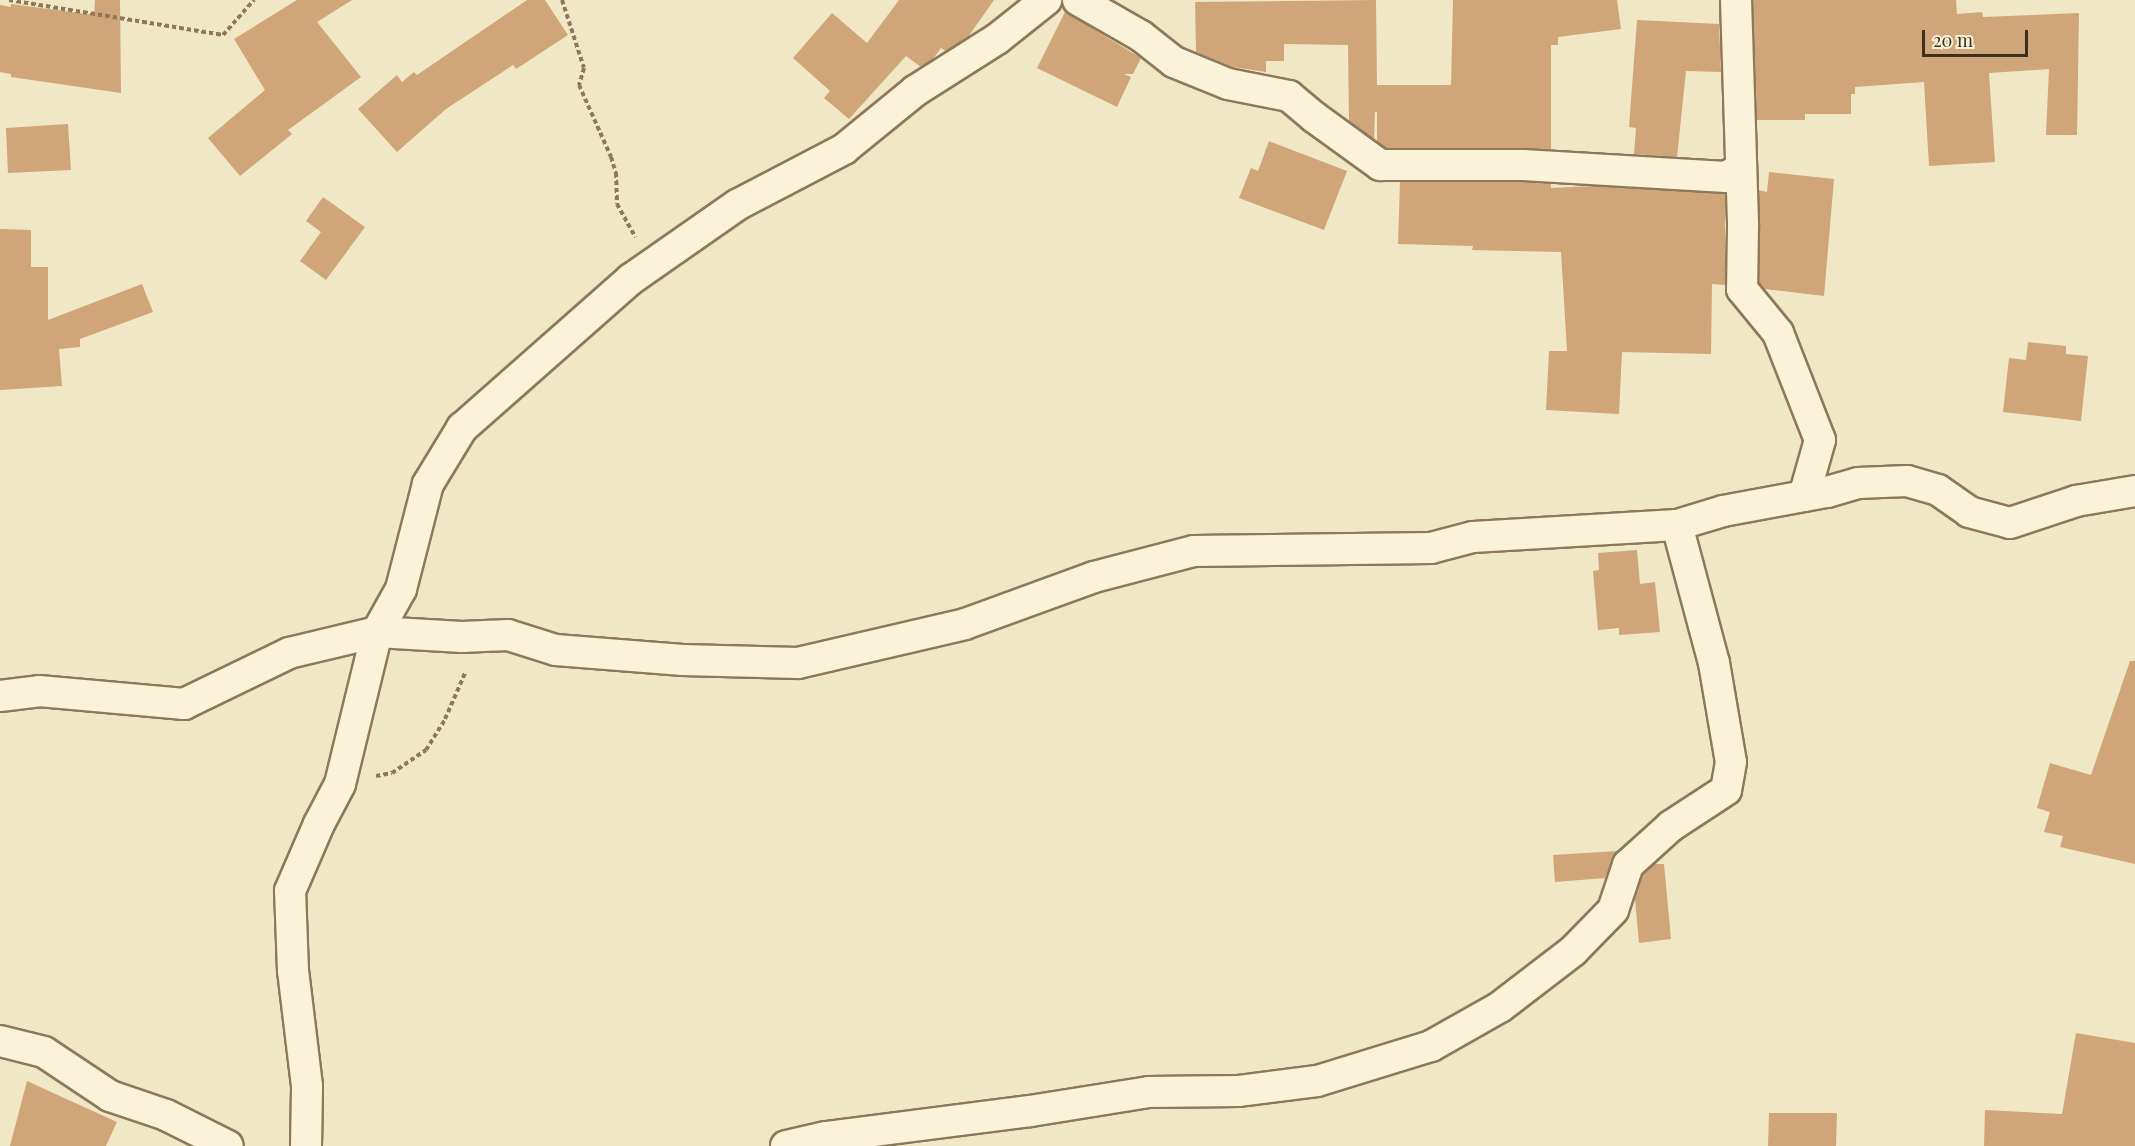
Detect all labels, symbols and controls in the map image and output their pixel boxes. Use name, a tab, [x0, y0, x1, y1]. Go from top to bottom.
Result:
scale bar	[1925, 18, 2032, 56]
text: 20 m	[1933, 28, 1973, 52]

